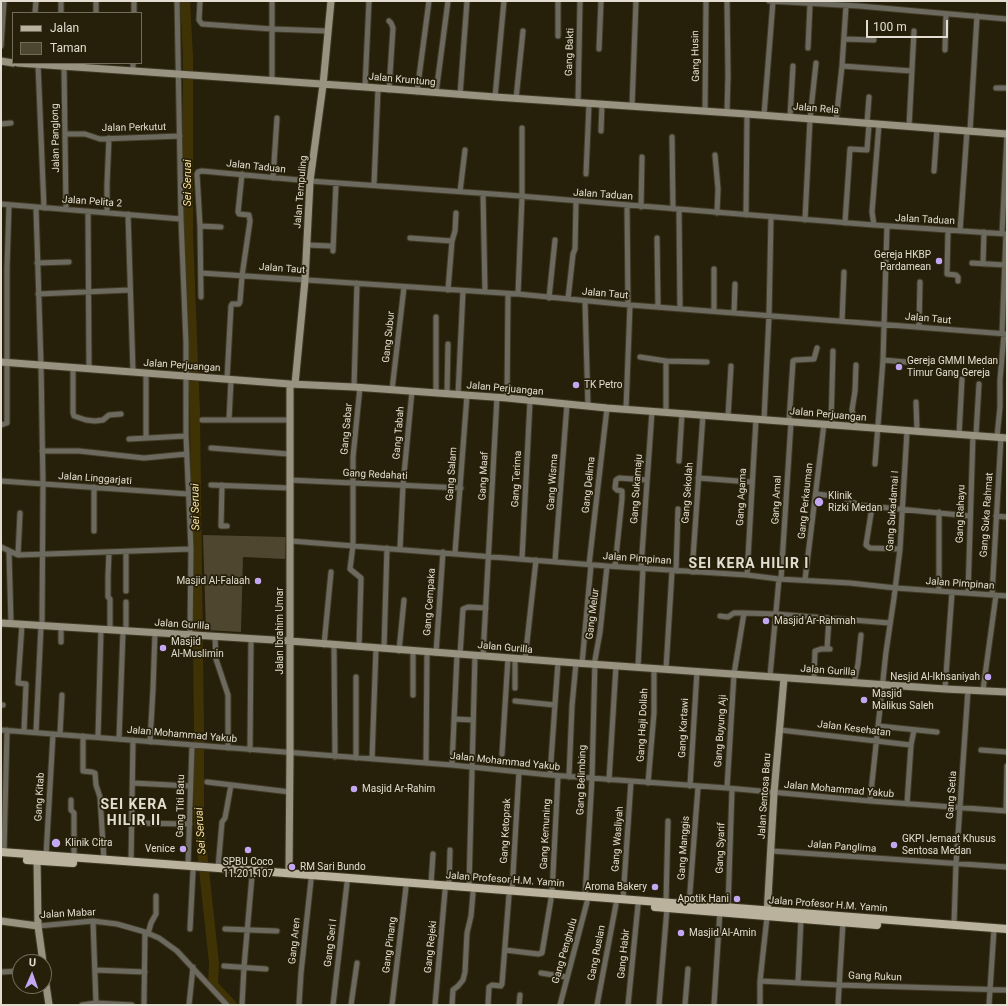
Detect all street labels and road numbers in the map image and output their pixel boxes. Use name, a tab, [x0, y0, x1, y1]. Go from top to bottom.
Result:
street label: Gang Bakti	[563, 28, 577, 76]
street label: Gang Husin	[690, 30, 702, 82]
street label: Jalan Kruntung	[368, 71, 436, 89]
street label: Jalan Rela	[792, 101, 840, 117]
street label: Jalan Panglong	[49, 103, 63, 173]
street label: Jalan Perkutut	[102, 121, 166, 135]
street label: Jalan Tempuling	[292, 155, 310, 229]
street label: Jalan Taduan	[226, 158, 286, 176]
street label: Jalan Taduan	[573, 187, 633, 203]
street label: Jalan Pelita 2	[62, 194, 122, 210]
street label: Jalan Taduan	[895, 212, 955, 228]
street label: Jalan Taut	[258, 261, 306, 277]
street label: Jalan Taut	[581, 286, 629, 302]
street label: Gang Subur	[380, 311, 398, 363]
street label: Jalan Taut	[904, 311, 952, 327]
street label: Jalan Perjuangan	[143, 357, 221, 375]
street label: Jalan Perjuangan	[466, 380, 544, 398]
street label: Gang Sabar	[339, 403, 355, 455]
street label: Gang Tabah	[391, 406, 407, 460]
street label: Jalan Perjuangan	[789, 406, 867, 424]
street label: Gang Salam	[444, 447, 460, 501]
street label: Gang Terima	[510, 450, 524, 508]
street label: Gang Maaf	[477, 451, 491, 501]
street label: Gang Wisma	[545, 453, 561, 511]
street label: Gang Sukamaju	[629, 454, 645, 524]
street label: Gang Delima	[580, 456, 598, 514]
street label: Gang Sekolah	[680, 462, 696, 524]
street label: Gang Perkauman	[796, 462, 816, 540]
street label: Gang Redahati	[342, 467, 408, 483]
street label: Gang Agama	[734, 468, 750, 526]
street label: Jalan Linggarjati	[58, 470, 132, 488]
street label: Gang Sukadamai I	[884, 470, 902, 552]
street label: Gang Suka Rahmat	[978, 472, 996, 558]
street label: Gang Amal	[770, 475, 784, 525]
street label: Gang Rahayu	[954, 485, 968, 543]
street label: Jalan Pimpinan	[602, 551, 672, 567]
street label: Gang Cempaka	[422, 568, 438, 636]
street label: Jalan Pimpinan	[925, 576, 995, 592]
street label: Jalan Ibrahim Umar	[274, 587, 286, 675]
street label: Gang Melur	[584, 588, 602, 640]
street label: Jalan Gurilla	[154, 617, 210, 633]
street label: Jalan Gurilla	[477, 640, 533, 656]
street label: Jalan Gurilla	[800, 663, 856, 679]
street label: Gang Haji Dollah	[635, 688, 651, 762]
street label: Gang Buyung Aji	[712, 694, 730, 768]
street label: Gang Kartawi	[676, 698, 692, 758]
street label: Jalan Kesehatan	[817, 719, 891, 739]
street label: Jalan Mohammad Yakub	[126, 724, 238, 746]
street label: Gang Belimbing	[575, 745, 589, 815]
street label: Jalan Mohammad Yakub	[449, 750, 561, 774]
street label: Jalan Sentosa Baru	[756, 753, 774, 839]
street label: Gang Setia	[944, 771, 960, 819]
street label: Gang Kitab	[33, 772, 47, 822]
street label: Gang Titi Batu	[174, 774, 188, 838]
street label: Jalan Mohammad Yakub	[783, 779, 895, 801]
street label: Gang Ketoprak	[498, 798, 514, 864]
street label: Gang Kemuning	[538, 798, 554, 870]
street label: Gang Wasliyah	[610, 806, 626, 872]
street label: Gang Manggis	[676, 815, 692, 881]
street label: Gang Syarif	[714, 822, 728, 874]
street label: Jalan Panglima	[807, 839, 877, 855]
street label: Jalan Profesor H.M. Yamin	[445, 870, 565, 890]
street label: Jalan Profesor H.M. Yamin	[768, 895, 888, 915]
street label: Jalan Mabar	[40, 907, 96, 921]
street label: Gang Pinang	[381, 916, 399, 974]
street label: Gang Aren	[287, 917, 303, 965]
street label: Gang Penghulu	[550, 917, 580, 985]
street label: Gang Seri I	[322, 918, 340, 968]
street label: Gang Rejeki	[422, 920, 440, 974]
street label: Gang Ruslan	[586, 924, 608, 982]
street label: Gang Habir	[615, 929, 633, 979]
street label: Gang Rukun	[848, 970, 902, 984]

